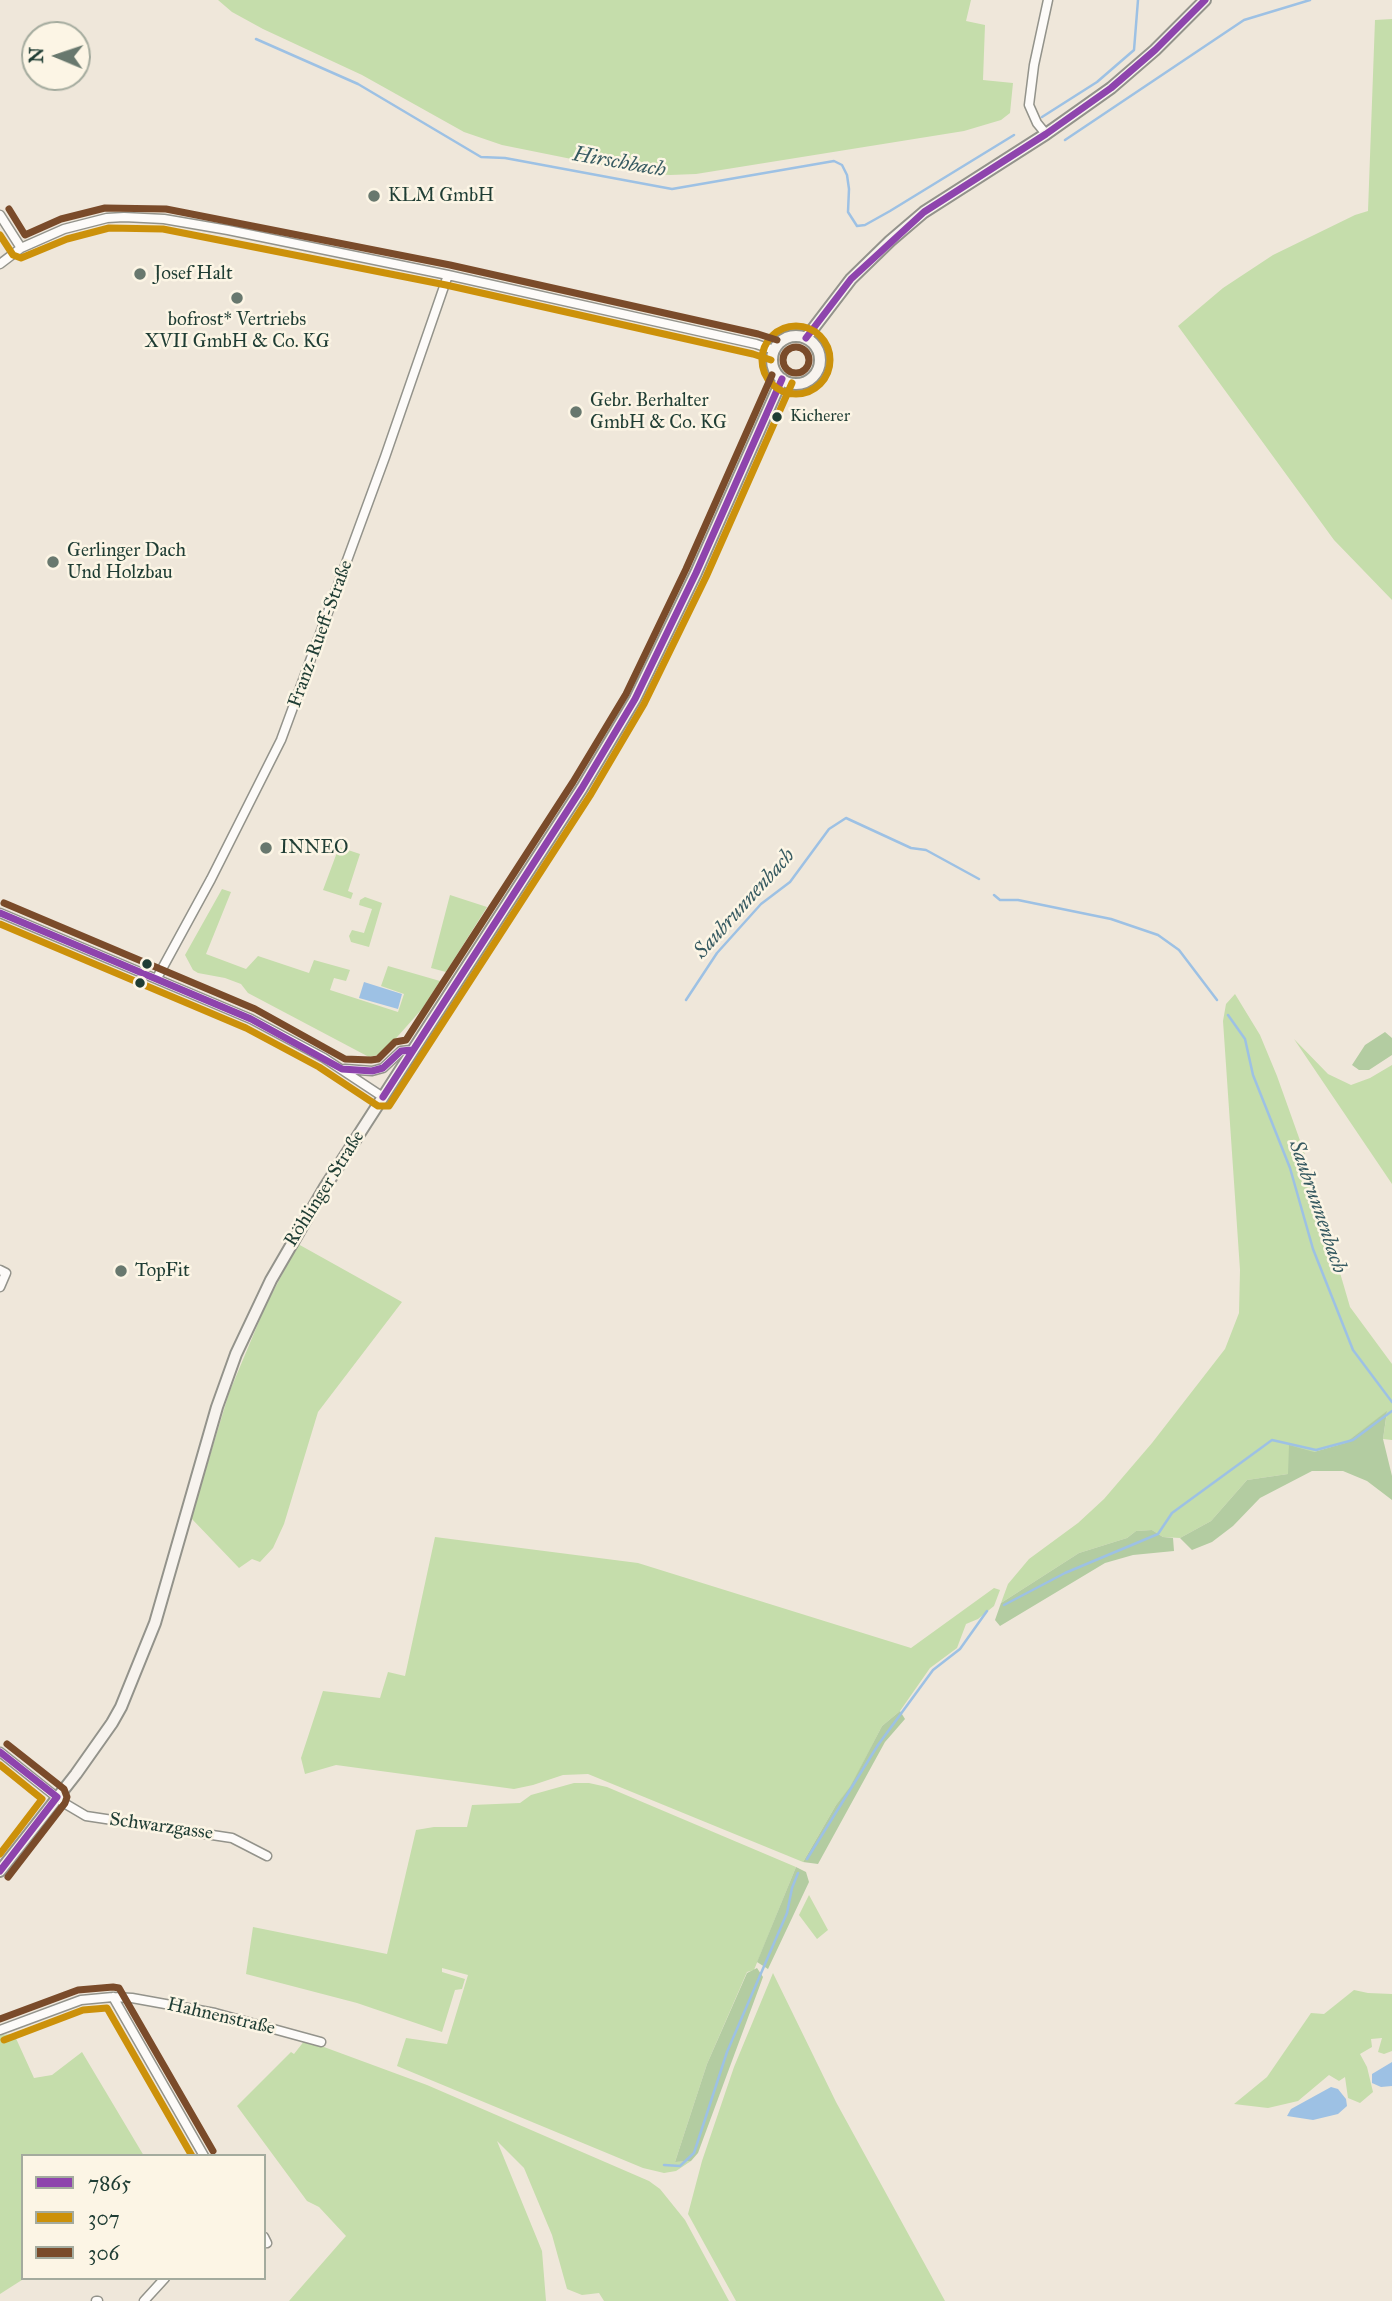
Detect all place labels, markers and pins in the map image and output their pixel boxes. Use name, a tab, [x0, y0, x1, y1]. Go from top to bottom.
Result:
place label: KLM GmbH	[388, 185, 494, 207]
marker: KLM GmbH	[366, 188, 382, 204]
place label: Josef Halt	[154, 263, 233, 285]
marker: Josef Halt	[132, 266, 148, 282]
marker: bofrost* Vertriebs XVII GmbH & Co. KG	[229, 290, 245, 306]
place label: bofrost* Vertriebs XVII GmbH & Co. KG	[144, 309, 330, 353]
place label: Gebr. Berhalter GmbH & Co. KG	[590, 390, 727, 434]
marker: Gebr. Berhalter GmbH & Co. KG	[568, 404, 584, 420]
place label: Kicherer	[790, 407, 850, 427]
marker: Kicherer	[770, 410, 784, 424]
place label: Gerlinger Dach Und Holzbau	[67, 540, 186, 584]
marker: Gerlinger Dach Und Holzbau	[45, 554, 61, 570]
place label: INNEO	[280, 837, 348, 859]
marker: INNEO	[258, 840, 274, 856]
unlabelled marker	[140, 957, 154, 971]
unlabelled marker	[133, 976, 147, 990]
place label: TopFit	[135, 1260, 190, 1282]
marker: TopFit	[113, 1263, 129, 1279]

